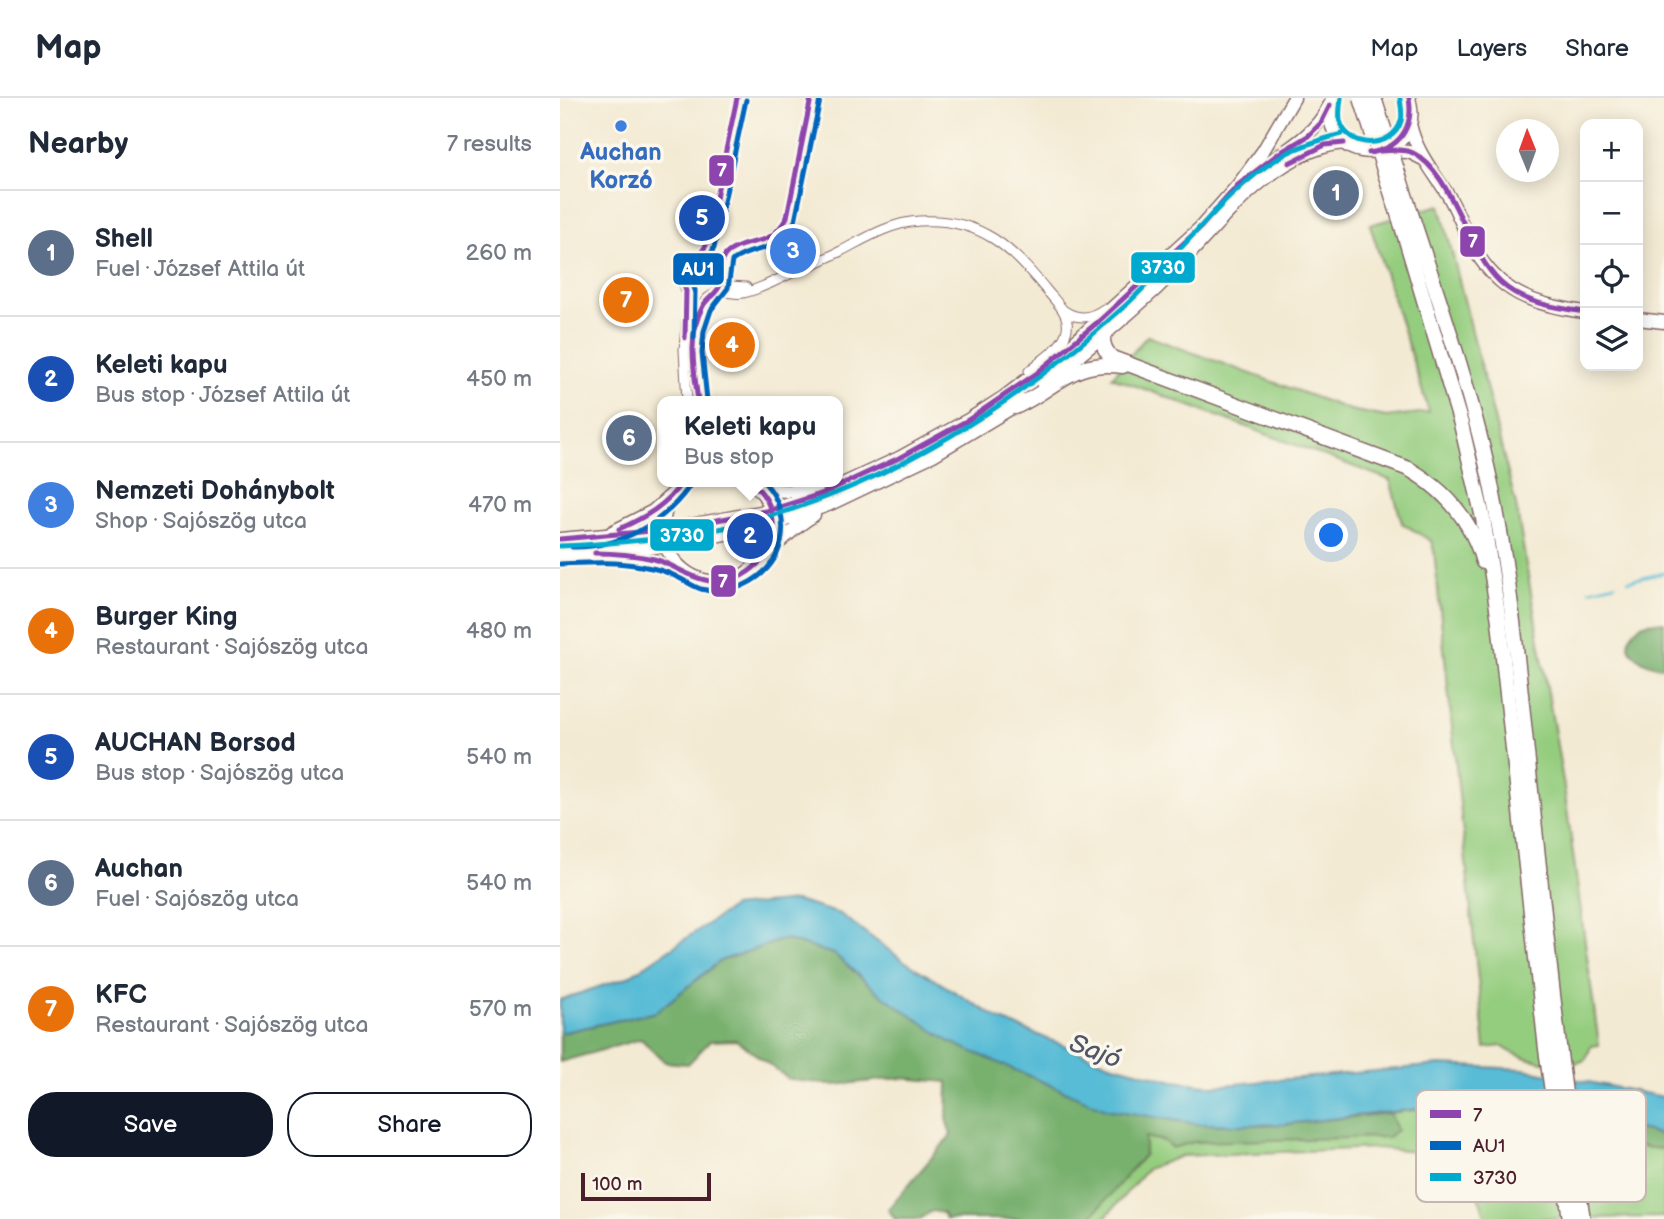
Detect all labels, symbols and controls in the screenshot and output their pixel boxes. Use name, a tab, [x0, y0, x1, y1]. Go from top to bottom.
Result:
text: Map	[35, 28, 101, 68]
text: Map	[1370, 34, 1418, 63]
text: Layers	[1456, 34, 1527, 63]
text: Share	[1565, 34, 1629, 63]
marker: Auchan Korzó	[613, 118, 629, 134]
north arrow	[1496, 119, 1559, 182]
map controls	[1580, 119, 1643, 371]
button: +	[1580, 119, 1643, 182]
text: Nearby	[28, 126, 128, 162]
text: 7 results	[447, 130, 532, 158]
place label: Auchan Korzó	[579, 138, 662, 195]
line badge: 7	[708, 154, 735, 187]
text: 7	[717, 160, 728, 183]
pin: 1	[1313, 167, 1359, 219]
button: −	[1580, 182, 1643, 245]
pin: 5	[679, 192, 725, 244]
text: Shell	[95, 224, 153, 255]
pin: 3	[770, 225, 816, 277]
line badge: 7	[1459, 225, 1486, 258]
text: 7	[1468, 231, 1479, 254]
text: 1	[46, 239, 56, 267]
text: 260 m	[466, 239, 532, 267]
button: locate	[1580, 245, 1643, 308]
line badge: 3730	[1130, 251, 1196, 284]
line badge: AU1	[672, 252, 725, 286]
text: Fuel · József Attila út	[95, 255, 305, 283]
text: 3730	[1141, 257, 1185, 280]
text: AU1	[680, 259, 715, 282]
pin: 7	[603, 274, 649, 326]
button: layers	[1580, 308, 1643, 371]
pin: 4	[709, 319, 755, 371]
text: Keleti kapu	[95, 350, 228, 381]
text: 2	[44, 365, 58, 393]
text: 450 m	[466, 365, 532, 393]
text: Bus stop · József Attila út	[95, 381, 350, 409]
popup	[657, 396, 843, 487]
pin: 6	[606, 412, 652, 464]
text: Keleti kapu	[684, 412, 816, 443]
text: Bus stop	[684, 443, 774, 471]
text: Nemzeti Dohánybolt	[95, 476, 335, 507]
text: 3	[44, 491, 58, 519]
text: 470 m	[468, 491, 532, 519]
text: Shop · Sajószög utca	[95, 507, 307, 535]
pin: 2	[727, 510, 773, 562]
line badge: 3730	[649, 518, 715, 552]
your location	[1314, 518, 1348, 552]
text: 3730	[660, 525, 704, 548]
line badge: 7	[710, 564, 737, 598]
text: 7	[718, 571, 729, 594]
text: Burger King	[95, 602, 238, 633]
text: 4	[44, 617, 58, 645]
text: 480 m	[466, 617, 532, 645]
text: Restaurant · Sajószög utca	[95, 633, 369, 661]
text: AUCHAN Borsod	[95, 728, 296, 759]
text: 5	[44, 743, 58, 771]
text: 540 m	[466, 743, 532, 771]
text: Bus stop · Sajószög utca	[95, 759, 344, 787]
text: Auchan	[95, 854, 183, 885]
text: 6	[44, 869, 58, 897]
text: 540 m	[466, 869, 532, 897]
text: Fuel · Sajószög utca	[95, 885, 299, 913]
text: KFC	[95, 980, 147, 1011]
text: 7	[45, 995, 57, 1023]
text: 570 m	[469, 995, 532, 1023]
text: Restaurant · Sajószög utca	[95, 1011, 369, 1039]
water label: Sajó	[1065, 1028, 1125, 1076]
legend	[1416, 1090, 1646, 1202]
button: Save	[28, 1092, 273, 1157]
button: Share	[287, 1092, 532, 1157]
text: 7	[1473, 1104, 1483, 1127]
text: AU1	[1473, 1135, 1505, 1158]
text: 3730	[1473, 1167, 1517, 1190]
scale bar	[581, 1170, 710, 1202]
text: 100 m	[592, 1173, 643, 1196]

